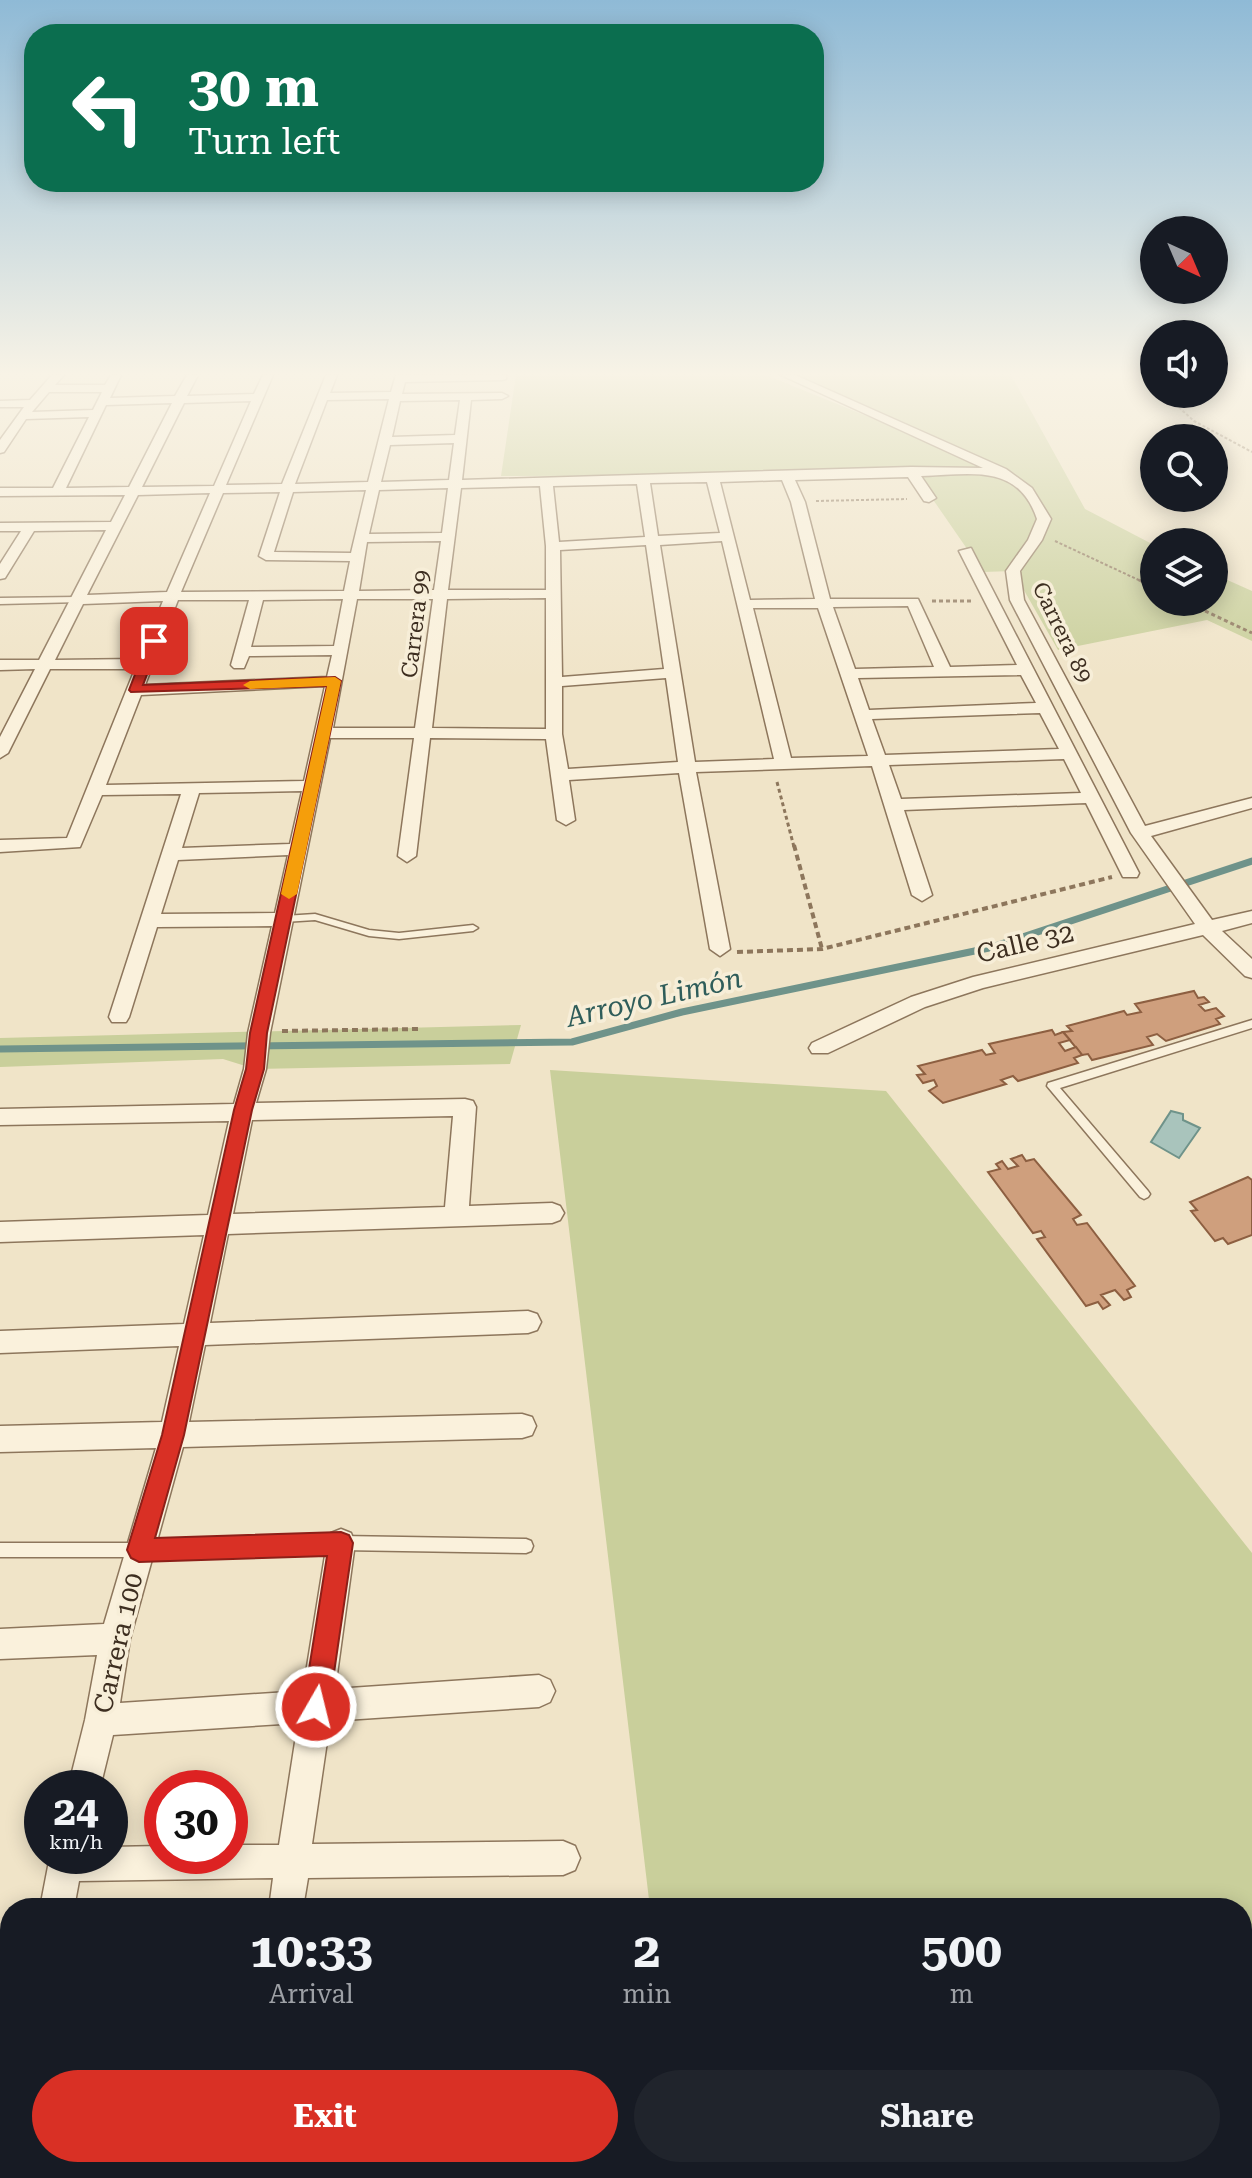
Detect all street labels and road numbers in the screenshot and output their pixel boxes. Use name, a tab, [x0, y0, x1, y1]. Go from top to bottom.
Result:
street label: Carrera 99	[396, 569, 435, 679]
street label: Carrera 89	[1028, 578, 1098, 687]
street label: Calle 32	[974, 917, 1076, 969]
street label: Carrera 100	[87, 1570, 149, 1716]

